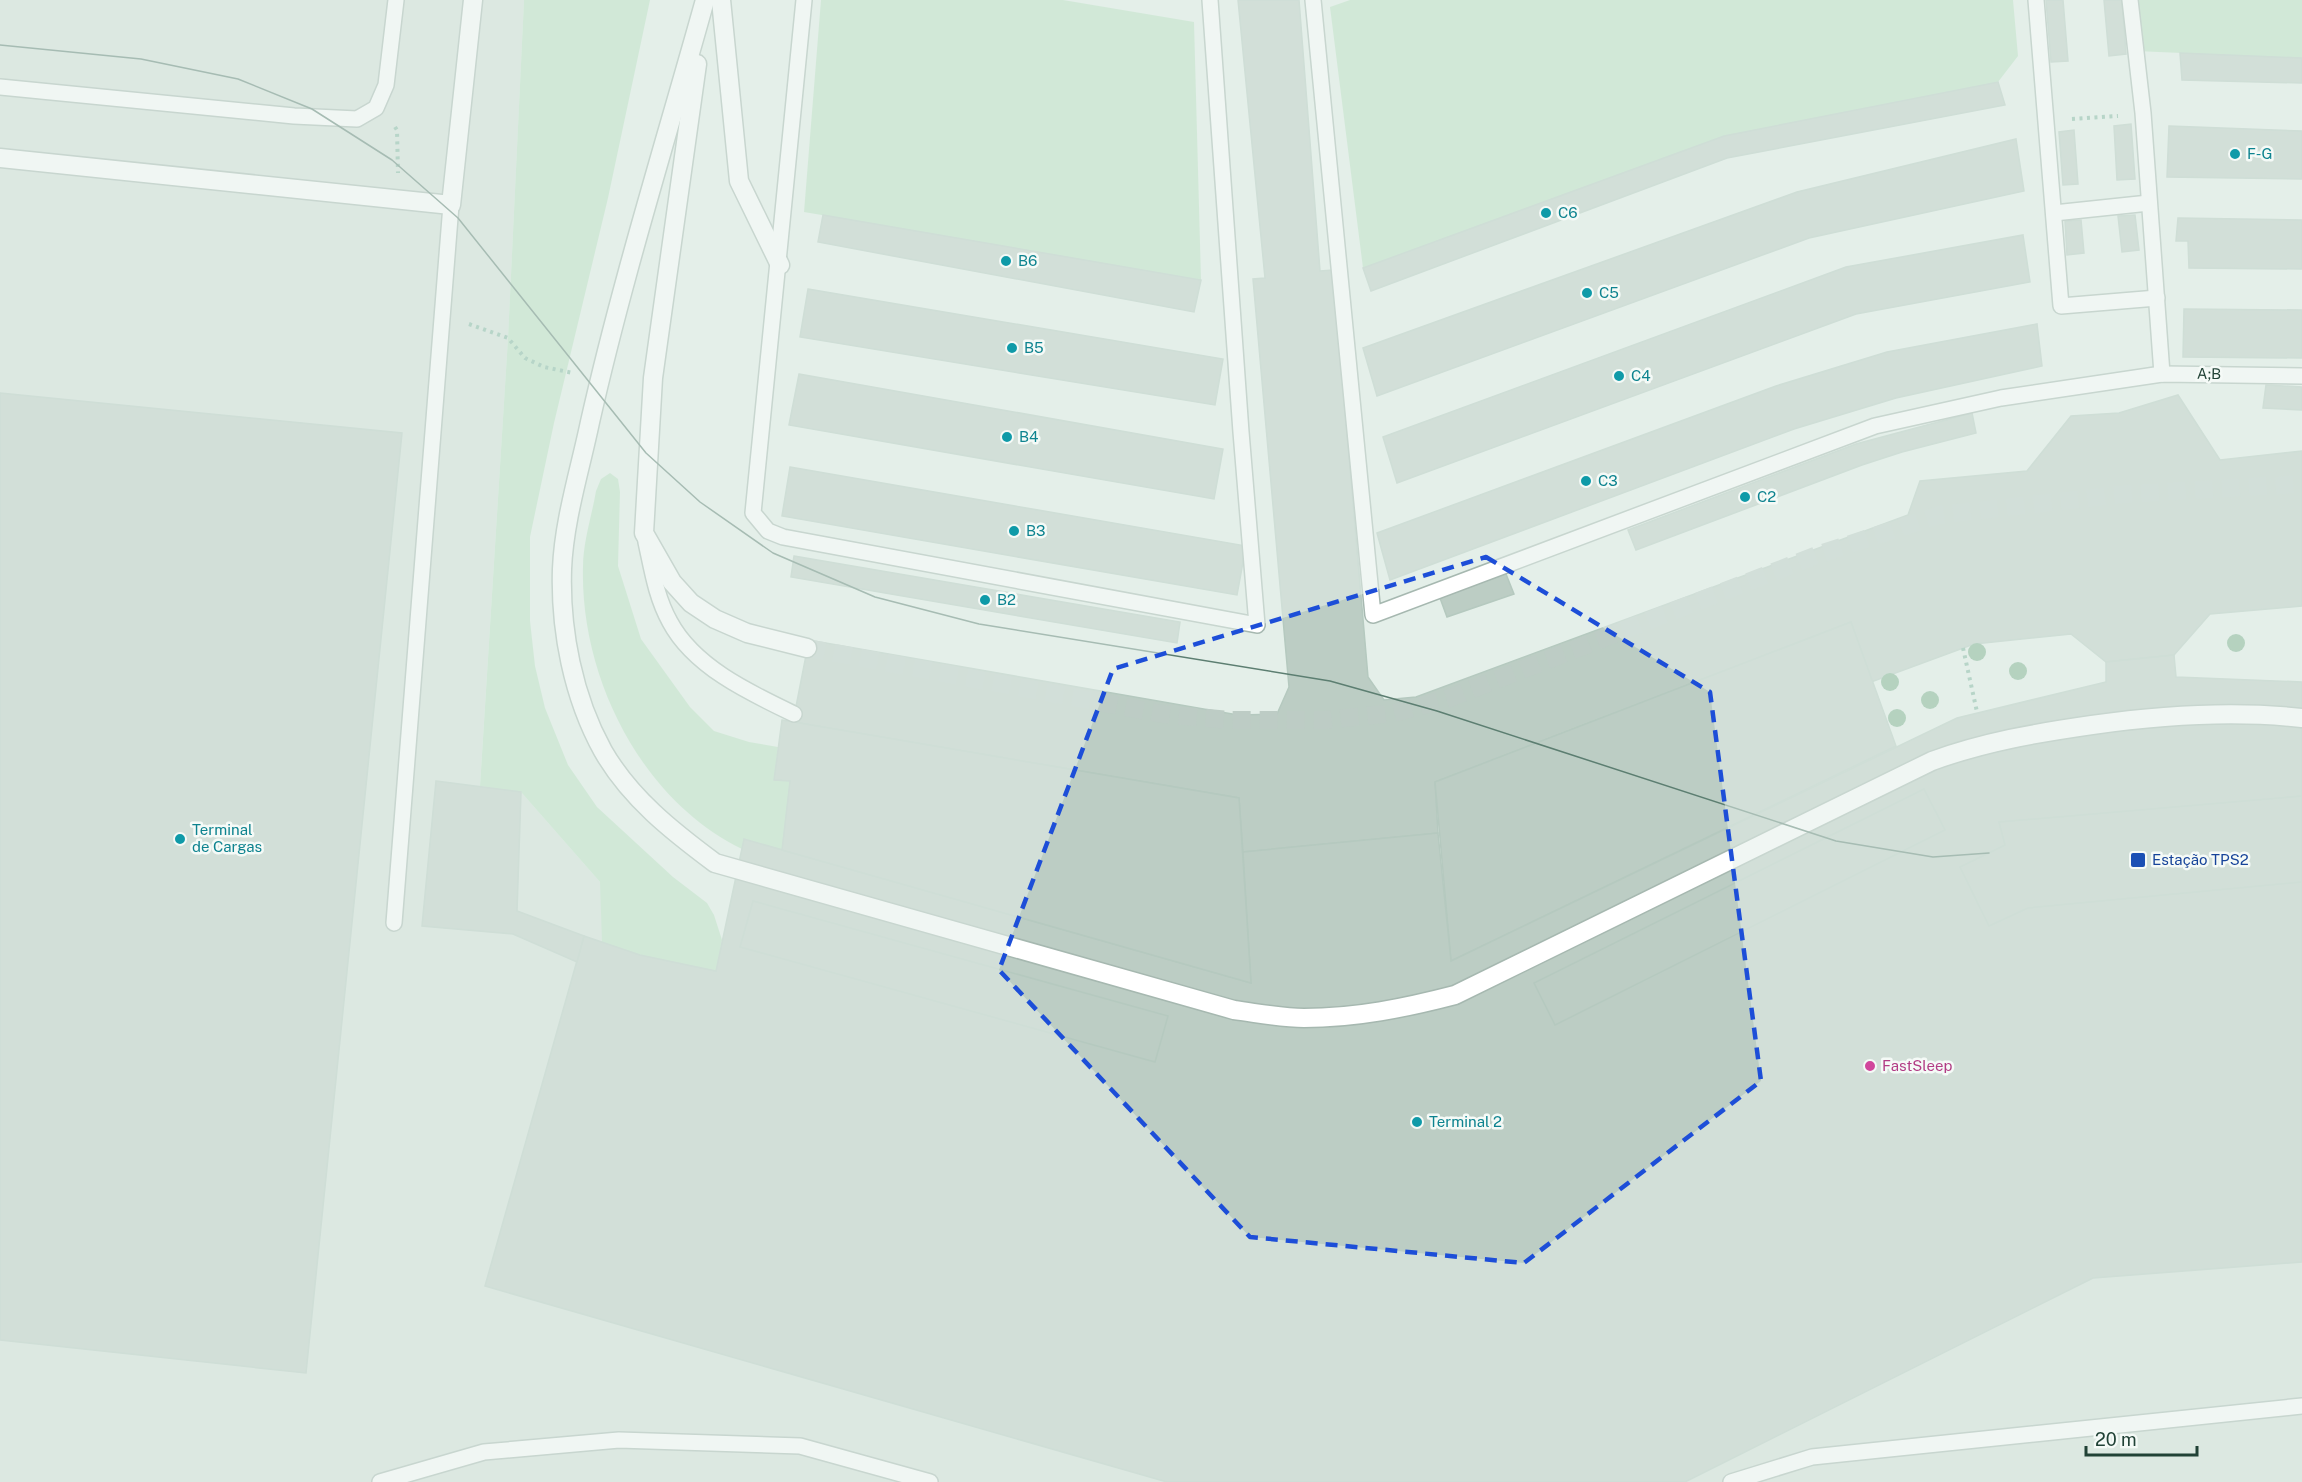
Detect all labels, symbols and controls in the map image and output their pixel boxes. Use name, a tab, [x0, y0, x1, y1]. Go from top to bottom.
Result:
place label: F-G	[2247, 145, 2272, 162]
marker: F-G	[2228, 147, 2242, 161]
place label: C6	[1558, 204, 1578, 221]
marker: C6	[1539, 206, 1553, 220]
place label: B6	[1018, 252, 1037, 269]
marker: B6	[999, 254, 1013, 268]
place label: C5	[1599, 284, 1619, 301]
marker: C5	[1580, 286, 1594, 300]
place label: B5	[1024, 339, 1044, 356]
marker: B5	[1005, 341, 1019, 355]
street label: A;B	[2197, 365, 2221, 382]
place label: C4	[1631, 367, 1651, 384]
marker: C4	[1612, 369, 1626, 383]
place label: B4	[1019, 428, 1039, 445]
marker: B4	[1000, 430, 1014, 444]
place label: C3	[1598, 472, 1618, 489]
marker: C3	[1579, 474, 1593, 488]
place label: C2	[1757, 488, 1776, 505]
marker: C2	[1738, 490, 1752, 504]
place label: B3	[1026, 522, 1046, 539]
marker: B3	[1007, 524, 1021, 538]
place label: B2	[997, 591, 1016, 608]
marker: B2	[978, 593, 992, 607]
place label: Terminal de Cargas	[192, 821, 262, 855]
marker: Terminal de Cargas	[173, 832, 187, 846]
marker: Estação TPS2	[2129, 851, 2147, 869]
place label: Estação TPS2	[2152, 851, 2249, 868]
place label: FastSleep	[1882, 1057, 1952, 1074]
marker: FastSleep	[1863, 1059, 1877, 1073]
place label: Terminal 2	[1429, 1113, 1502, 1130]
marker: Terminal 2	[1410, 1115, 1424, 1129]
scale bar	[2086, 1419, 2197, 1457]
text: 20 m	[2095, 1429, 2137, 1450]

